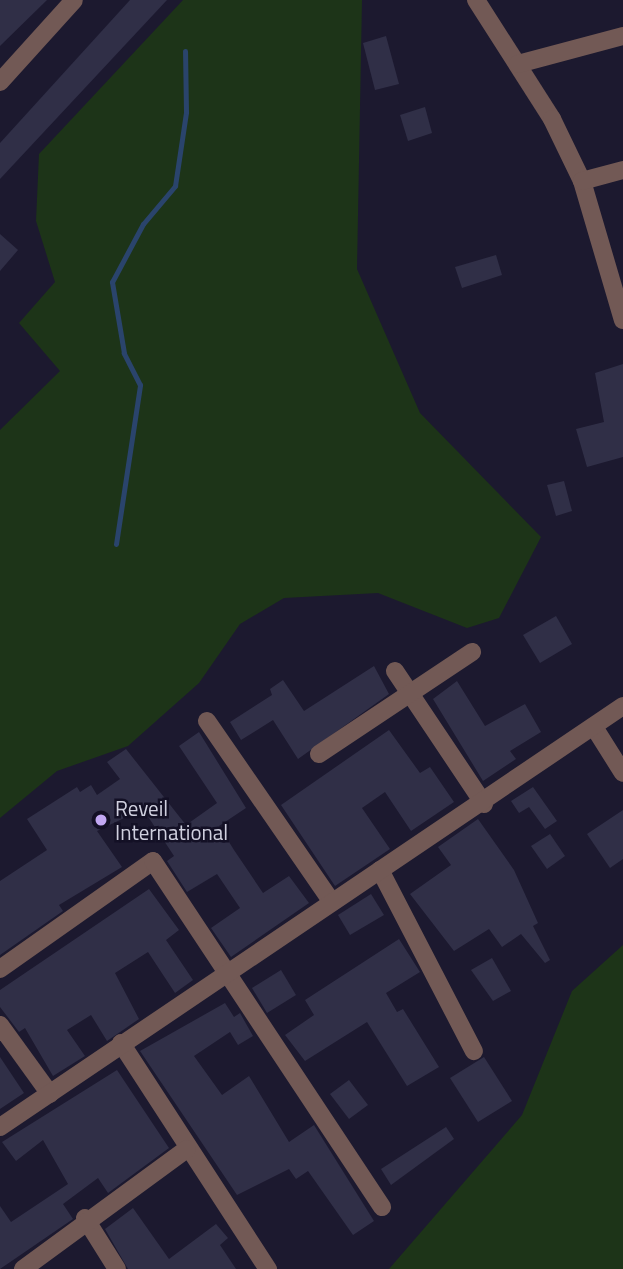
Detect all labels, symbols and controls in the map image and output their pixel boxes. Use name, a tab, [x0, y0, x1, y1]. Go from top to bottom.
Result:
place label: Reveil International	[115, 795, 228, 845]
marker: Reveil International	[93, 812, 109, 828]

